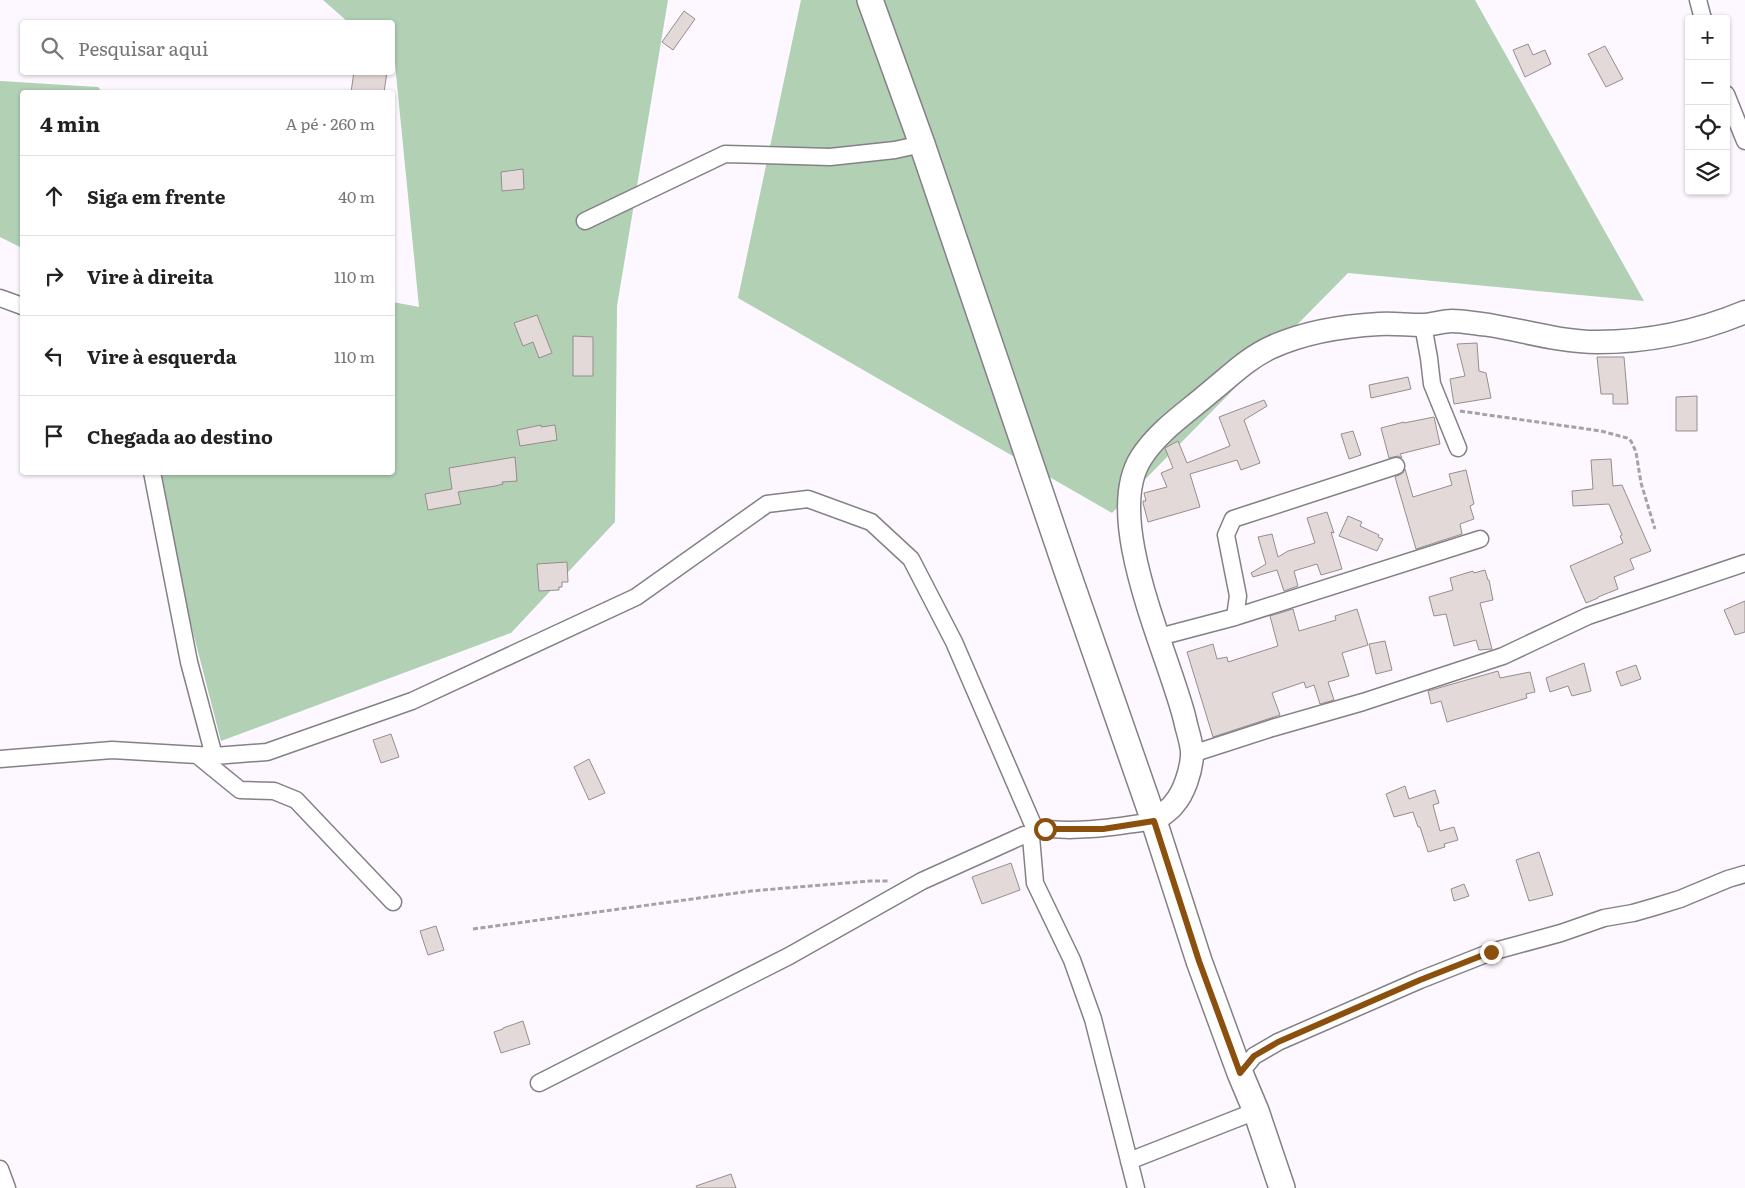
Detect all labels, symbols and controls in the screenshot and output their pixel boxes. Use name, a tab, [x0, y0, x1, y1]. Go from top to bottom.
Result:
map controls	[1685, 15, 1730, 195]
button: +	[1685, 15, 1730, 60]
search box	[20, 20, 395, 75]
icon: search	[38, 34, 66, 62]
text: Pesquisar aqui	[78, 34, 208, 62]
button: −	[1685, 60, 1730, 105]
button: locate	[1685, 105, 1730, 150]
text: 4 min	[40, 107, 100, 138]
text: A pé · 260 m	[285, 111, 375, 135]
button: layers	[1685, 150, 1730, 195]
icon: ahead	[40, 182, 68, 210]
text: Siga em frente	[87, 182, 225, 210]
text: 40 m	[338, 184, 375, 208]
icon: right	[40, 262, 68, 290]
text: Vire à direita	[87, 262, 214, 290]
text: 110 m	[334, 264, 375, 288]
icon: left	[40, 342, 68, 370]
text: Vire à esquerda	[87, 342, 237, 370]
text: 110 m	[334, 344, 375, 368]
icon: arrive	[40, 422, 68, 450]
text: Chegada ao destino	[87, 422, 273, 450]
route start	[1034, 818, 1057, 841]
route end	[1480, 941, 1503, 964]

